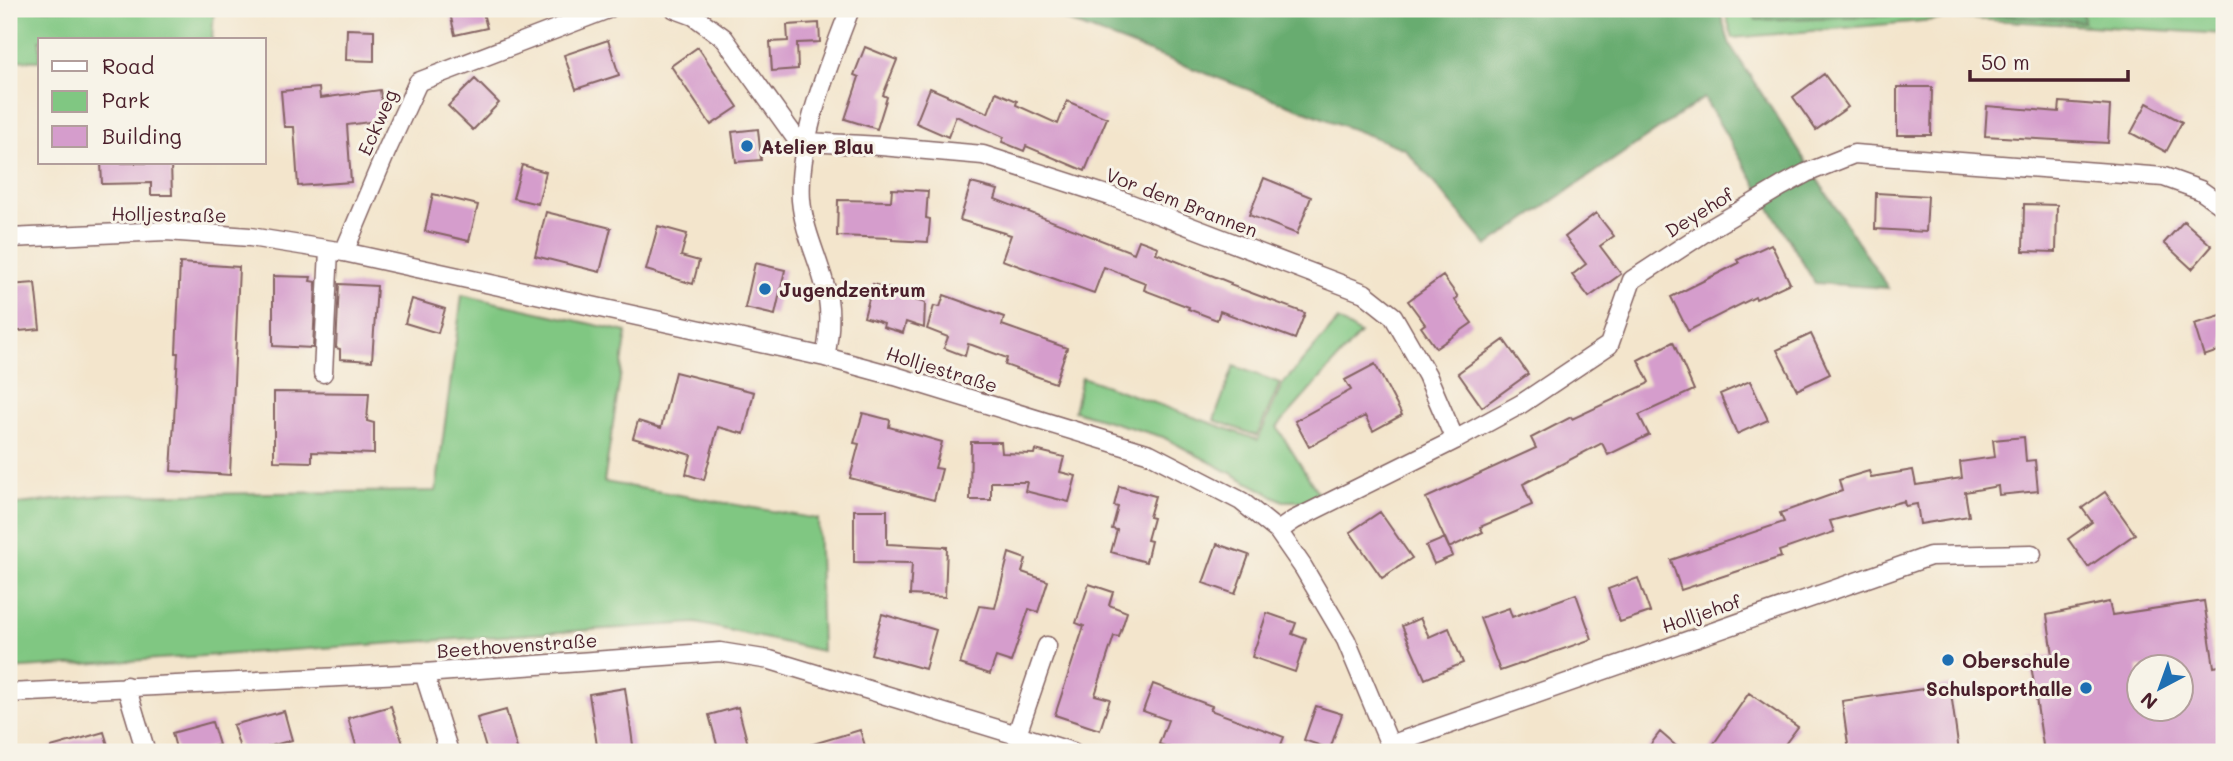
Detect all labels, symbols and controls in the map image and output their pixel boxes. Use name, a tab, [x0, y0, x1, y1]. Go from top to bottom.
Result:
legend	[38, 38, 266, 164]
scale bar	[1970, 38, 2128, 82]
text: 50 m	[1981, 48, 2030, 75]
text: Road	[102, 52, 154, 79]
street label: Eckweg	[351, 85, 403, 159]
text: Park	[102, 86, 150, 113]
text: Building	[102, 122, 182, 149]
place label: Atelier Blau	[761, 134, 874, 159]
marker: Atelier Blau	[739, 138, 755, 154]
street label: Vor dem Brannen	[1103, 162, 1261, 242]
street label: Deyehof	[1660, 181, 1738, 243]
street label: Holljestraße	[111, 200, 227, 228]
place label: Jugendzentrum	[779, 277, 925, 302]
marker: Jugendzentrum	[757, 281, 773, 297]
street label: Holljestraße	[883, 340, 1001, 398]
street label: Holljehof	[1658, 588, 1744, 638]
street label: Beethovenstraße	[436, 627, 598, 663]
place label: Oberschule	[1962, 648, 2070, 673]
marker: Oberschule	[1940, 652, 1956, 668]
north arrow	[2124, 652, 2194, 722]
place label: Schulsporthalle	[1926, 676, 2072, 701]
marker: Schulsporthalle	[2078, 680, 2094, 696]
text: N	[2135, 687, 2162, 715]

